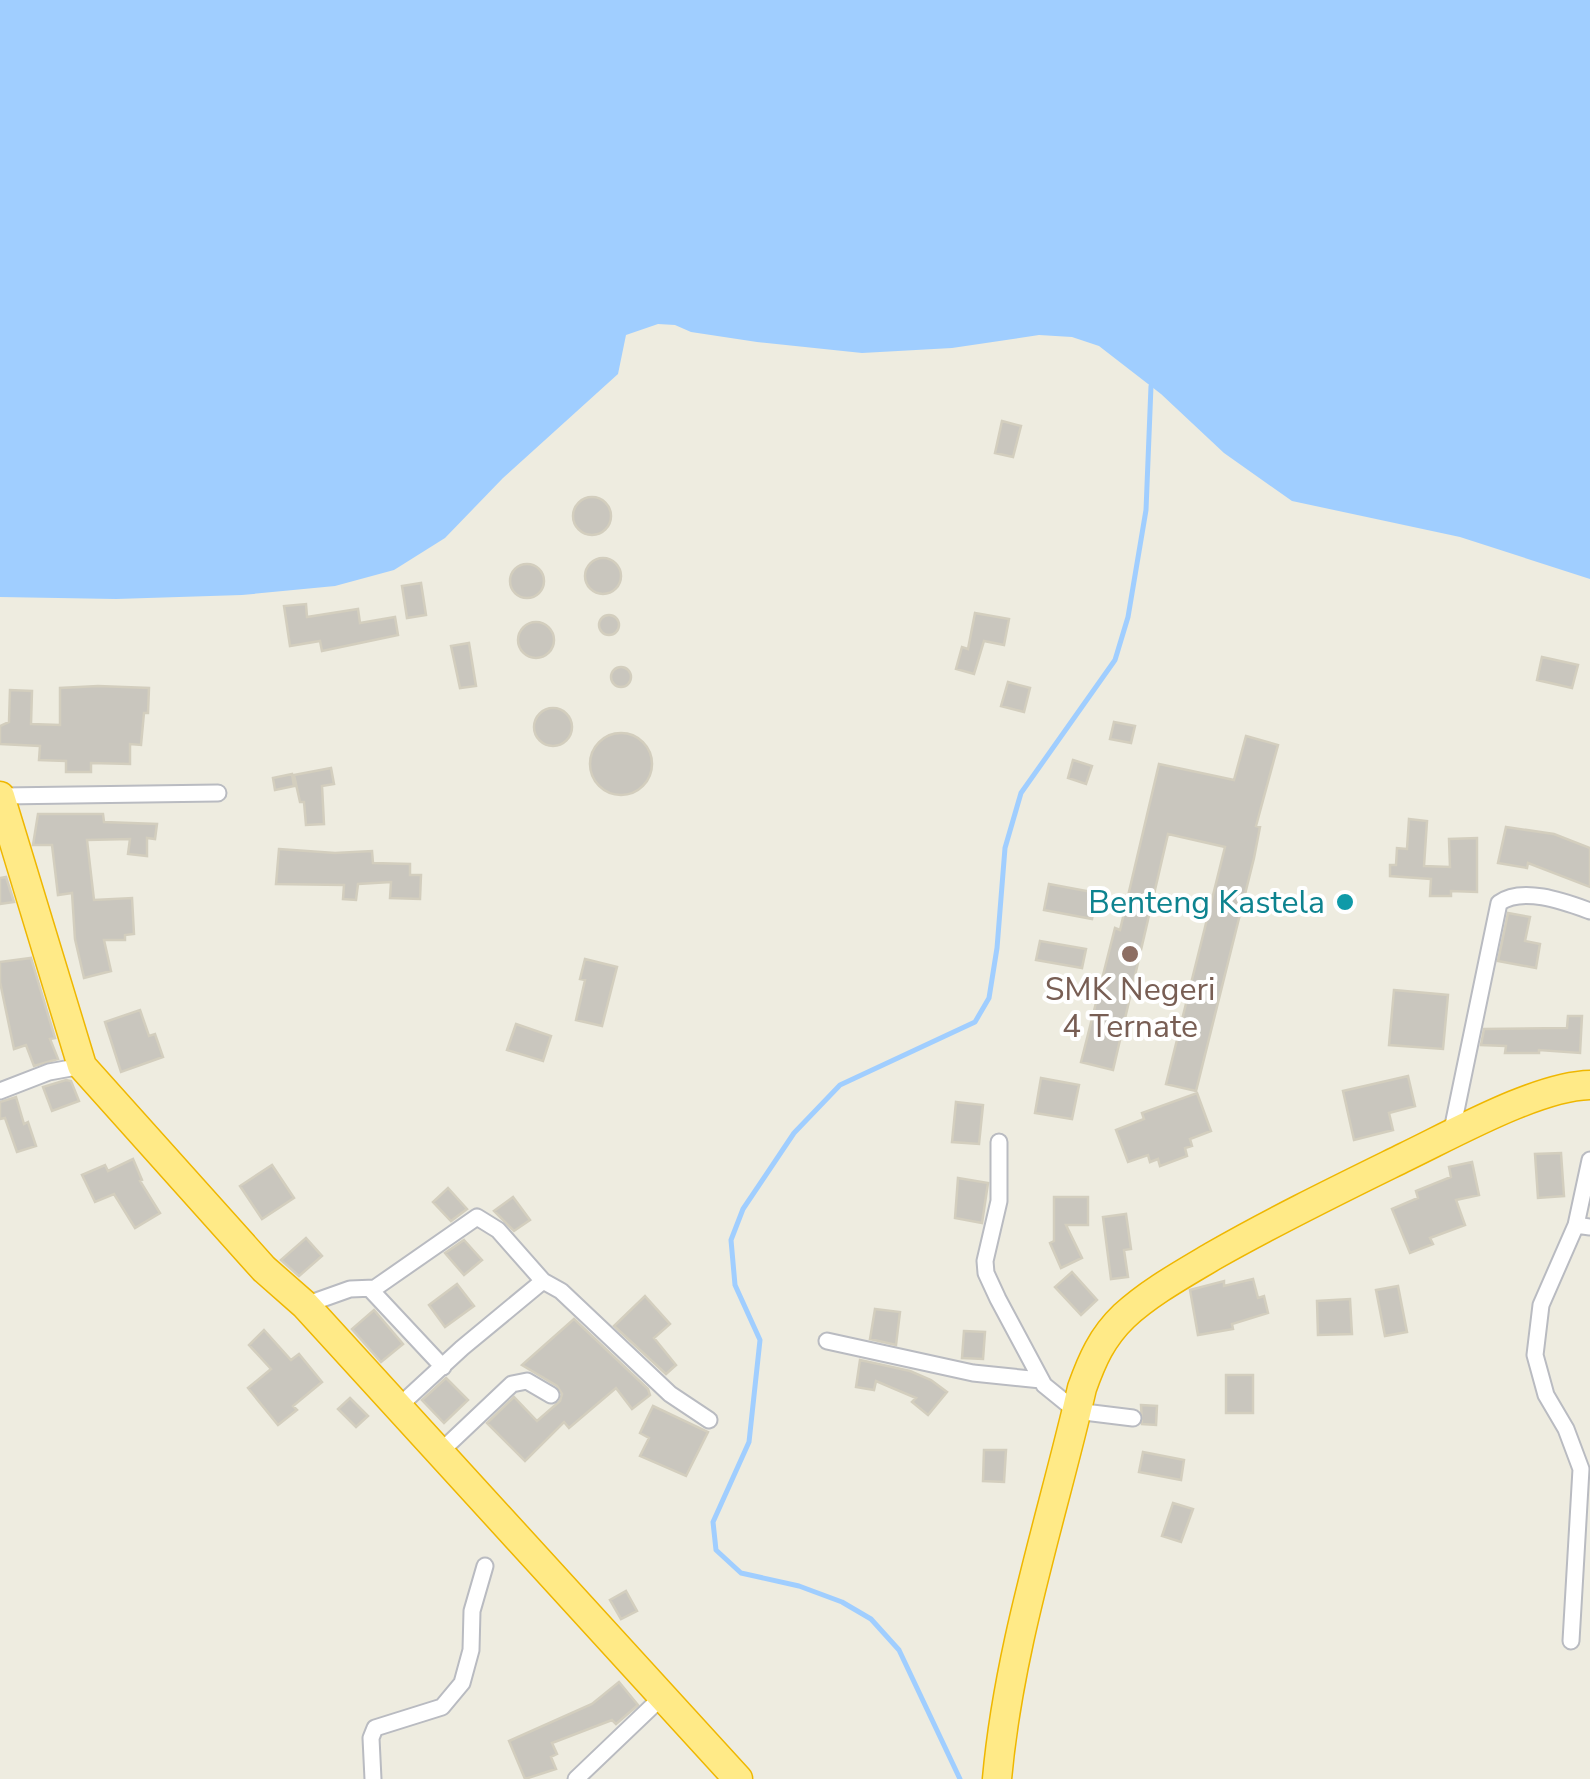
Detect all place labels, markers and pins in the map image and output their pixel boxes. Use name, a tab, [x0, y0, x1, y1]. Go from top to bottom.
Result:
place label: Benteng Kastela	[1088, 881, 1325, 924]
marker: Benteng Kastela	[1334, 891, 1356, 913]
marker: SMK Negeri 4 Ternate	[1119, 943, 1141, 965]
place label: SMK Negeri 4 Ternate	[1045, 968, 1215, 1048]

